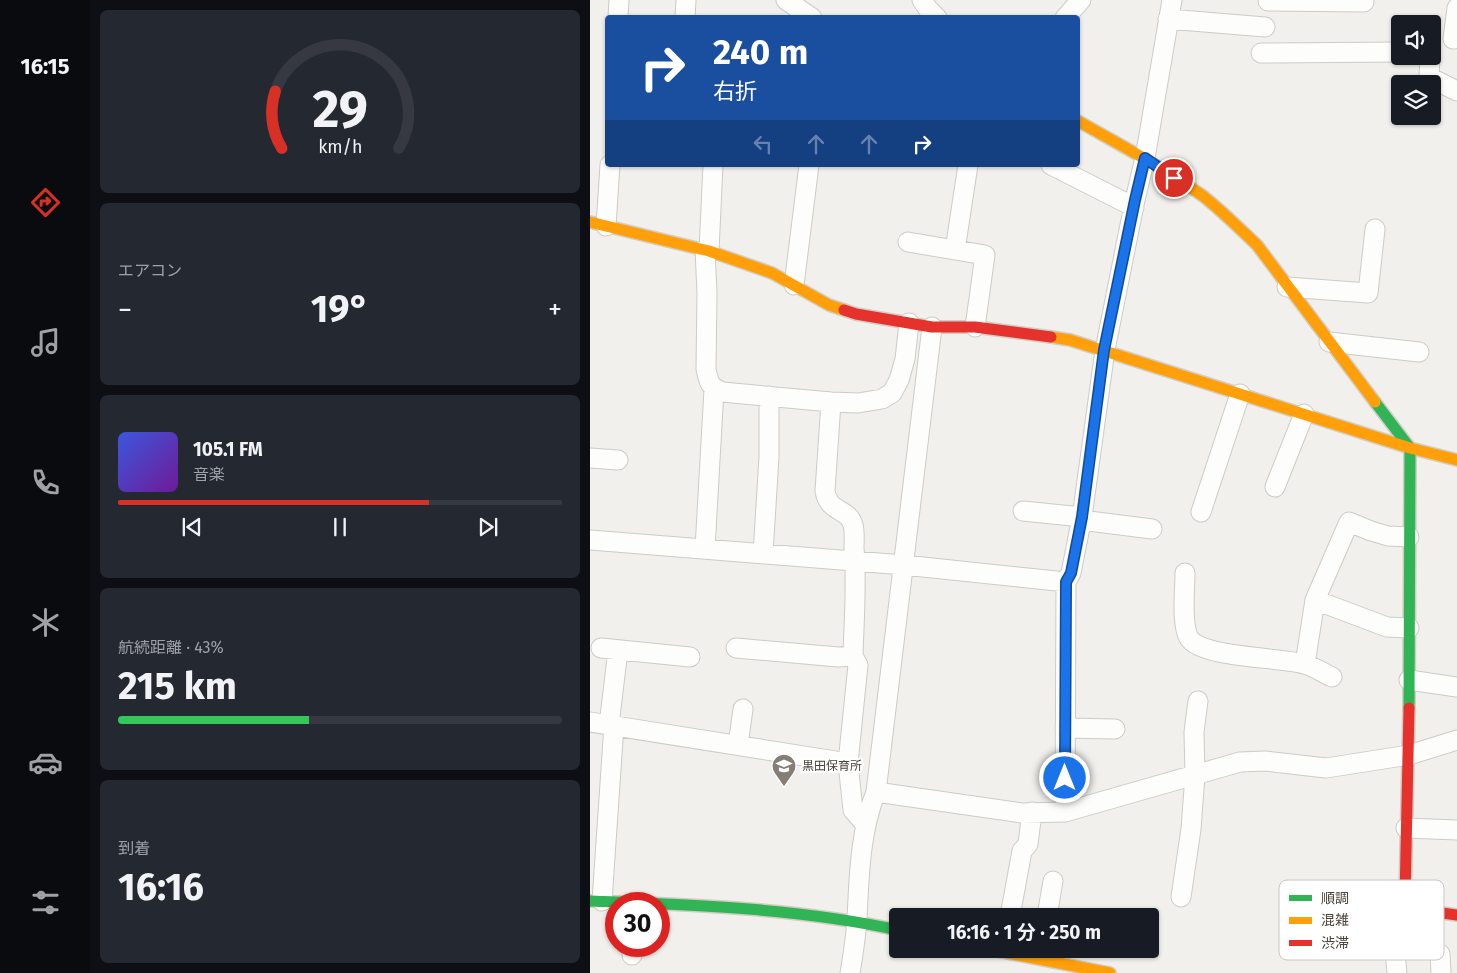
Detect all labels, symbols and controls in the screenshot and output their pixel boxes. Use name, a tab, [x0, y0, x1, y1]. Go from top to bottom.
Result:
map controls	[1391, 15, 1441, 125]
button: sound	[1391, 15, 1441, 65]
text: 240 m	[713, 31, 808, 73]
icon: right	[630, 35, 695, 100]
text: 16:15	[20, 53, 70, 80]
button: layers	[1391, 75, 1441, 125]
text: 29	[312, 78, 368, 141]
text: 右折	[713, 78, 757, 105]
icon: left	[749, 130, 777, 158]
icon: ahead	[802, 130, 830, 158]
icon: ahead	[855, 130, 883, 158]
icon: right	[908, 130, 936, 158]
text: km/h	[318, 136, 362, 158]
pin	[1153, 157, 1195, 199]
icon: arrive	[1160, 164, 1188, 192]
icon: directions	[28, 185, 63, 220]
text: エアコン	[118, 261, 182, 280]
text: 19°	[311, 286, 369, 332]
text: −	[118, 293, 132, 326]
text: +	[548, 293, 562, 326]
icon: music	[28, 325, 63, 360]
text: 105.1 FM	[193, 438, 263, 461]
icon: phone	[28, 465, 63, 500]
text: 音楽	[193, 465, 225, 484]
icon: previous	[178, 513, 206, 541]
icon: pause	[326, 513, 354, 541]
icon: next	[474, 513, 502, 541]
icon: climate	[28, 605, 63, 640]
text: 航続距離 · 43%	[118, 638, 224, 657]
text: 215 km	[118, 663, 237, 709]
icon: car	[28, 745, 63, 780]
position arrow	[1038, 751, 1090, 803]
school or university icon: 黒田保育所	[771, 753, 797, 787]
place label: 黒田保育所	[802, 759, 862, 773]
text: 到着	[118, 839, 150, 858]
text: 16:16	[118, 864, 204, 910]
legend	[1279, 880, 1444, 960]
icon: filters	[28, 885, 63, 920]
text: 順調	[1321, 890, 1349, 907]
speed limit sign: 30	[605, 892, 670, 957]
text: 混雑	[1321, 912, 1349, 929]
text: 16:16 · 1 分 · 250 m	[947, 921, 1101, 944]
text: 渋滞	[1321, 935, 1349, 952]

